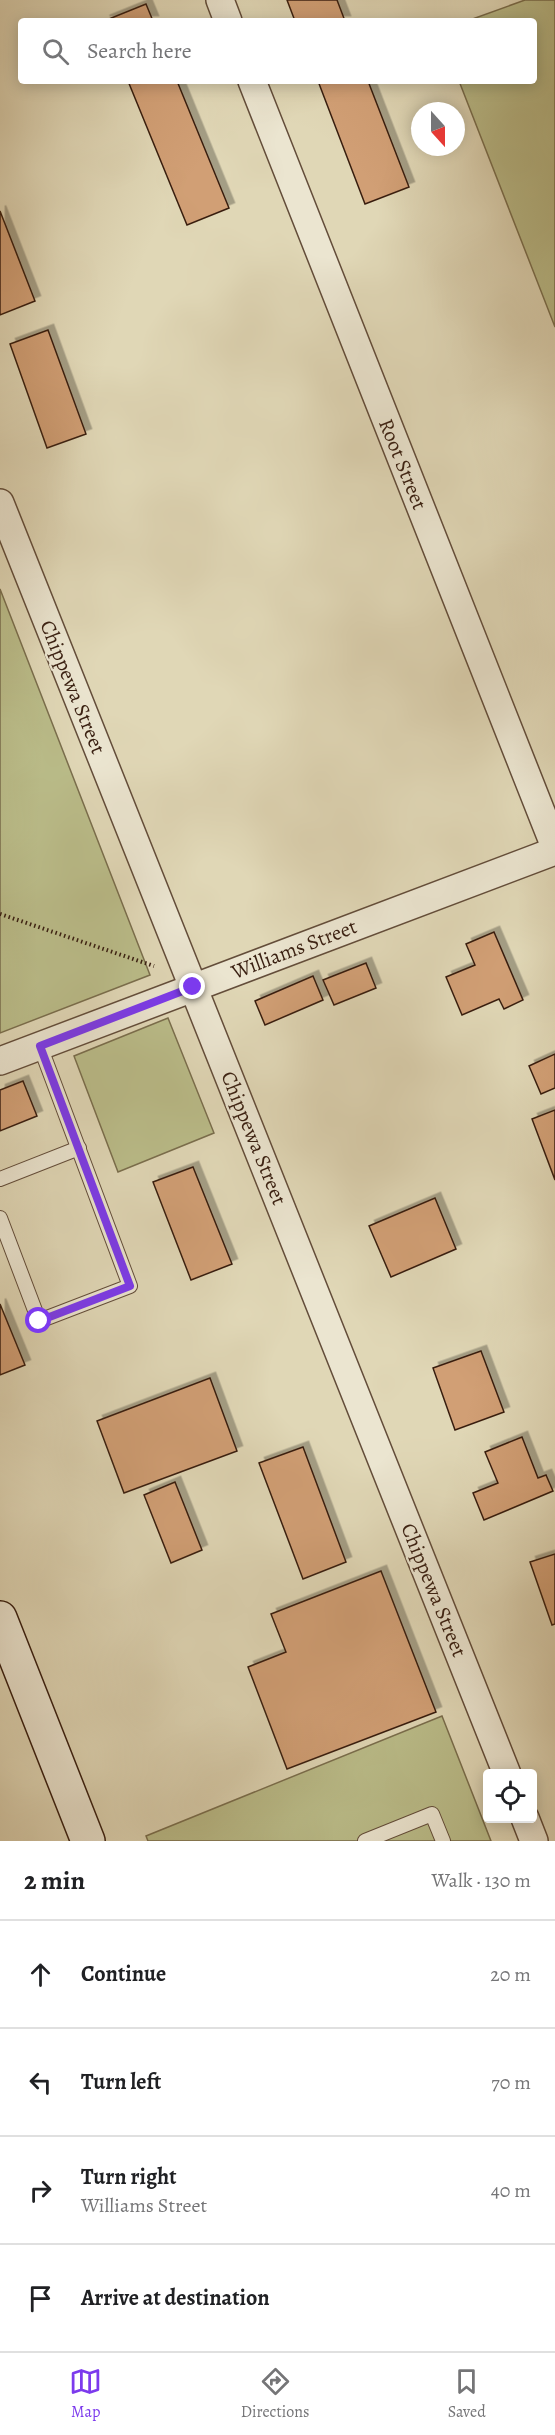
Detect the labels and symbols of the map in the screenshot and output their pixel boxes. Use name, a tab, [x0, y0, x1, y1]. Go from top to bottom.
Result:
north arrow	[411, 102, 465, 156]
street label: Root Street	[372, 414, 434, 514]
street label: Chippewa Street	[33, 616, 113, 758]
street label: Williams Street	[226, 912, 361, 986]
route end	[179, 973, 205, 999]
street label: Chippewa Street	[214, 1067, 294, 1209]
route start	[25, 1307, 51, 1333]
street label: Chippewa Street	[394, 1519, 474, 1661]

